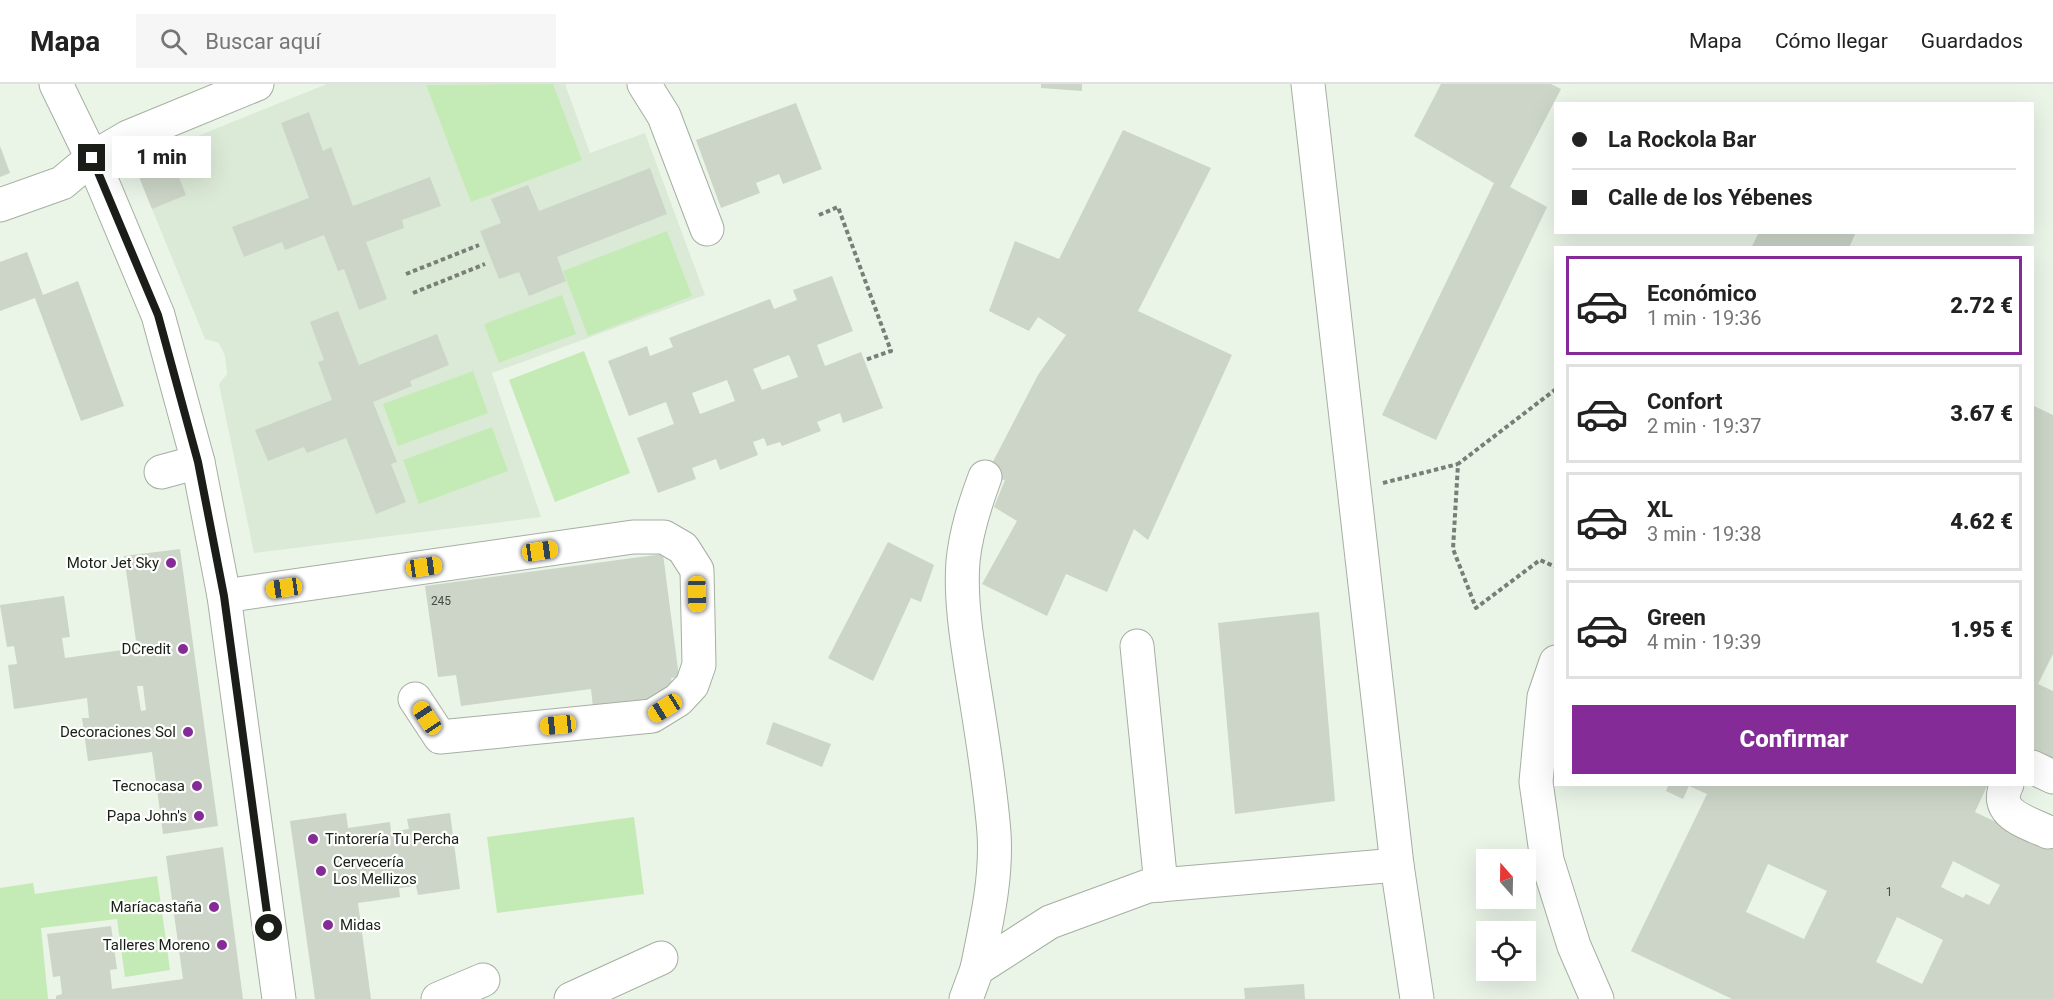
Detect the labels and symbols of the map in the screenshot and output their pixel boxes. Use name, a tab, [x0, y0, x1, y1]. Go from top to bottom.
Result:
callout: 1 min	[113, 137, 212, 179]
route end	[78, 144, 105, 171]
car	[521, 540, 559, 562]
place label: Motor Jet Sky	[67, 554, 159, 572]
marker: Motor Jet Sky	[164, 556, 178, 570]
car	[405, 556, 443, 578]
car	[688, 576, 706, 612]
car	[265, 577, 303, 599]
house number: 245	[431, 594, 451, 608]
place label: DCredit	[121, 640, 171, 658]
marker: DCredit	[176, 642, 190, 656]
car	[645, 691, 685, 725]
car	[409, 698, 445, 738]
car	[539, 714, 577, 736]
place label: Decoraciones Sol	[60, 723, 176, 741]
marker: Decoraciones Sol	[181, 725, 195, 739]
place label: Tecnocasa	[112, 777, 185, 795]
marker: Tecnocasa	[190, 779, 204, 793]
place label: Papa John's	[107, 807, 187, 825]
marker: Papa John's	[192, 809, 206, 823]
place label: Tintorería Tu Percha	[325, 830, 459, 848]
marker: Tintorería Tu Percha	[306, 832, 320, 846]
north arrow	[1476, 849, 1536, 909]
place label: Cervecería Los Mellizos	[333, 853, 417, 888]
marker: Cervecería Los Mellizos	[314, 864, 328, 878]
house number: 1	[1886, 885, 1892, 899]
place label: Maríacastaña	[111, 898, 202, 916]
marker: Maríacastaña	[207, 900, 221, 914]
route start	[255, 914, 282, 941]
place label: Midas	[340, 916, 381, 934]
marker: Midas	[321, 918, 335, 932]
place label: Talleres Moreno	[103, 936, 210, 954]
marker: Talleres Moreno	[215, 938, 229, 952]

